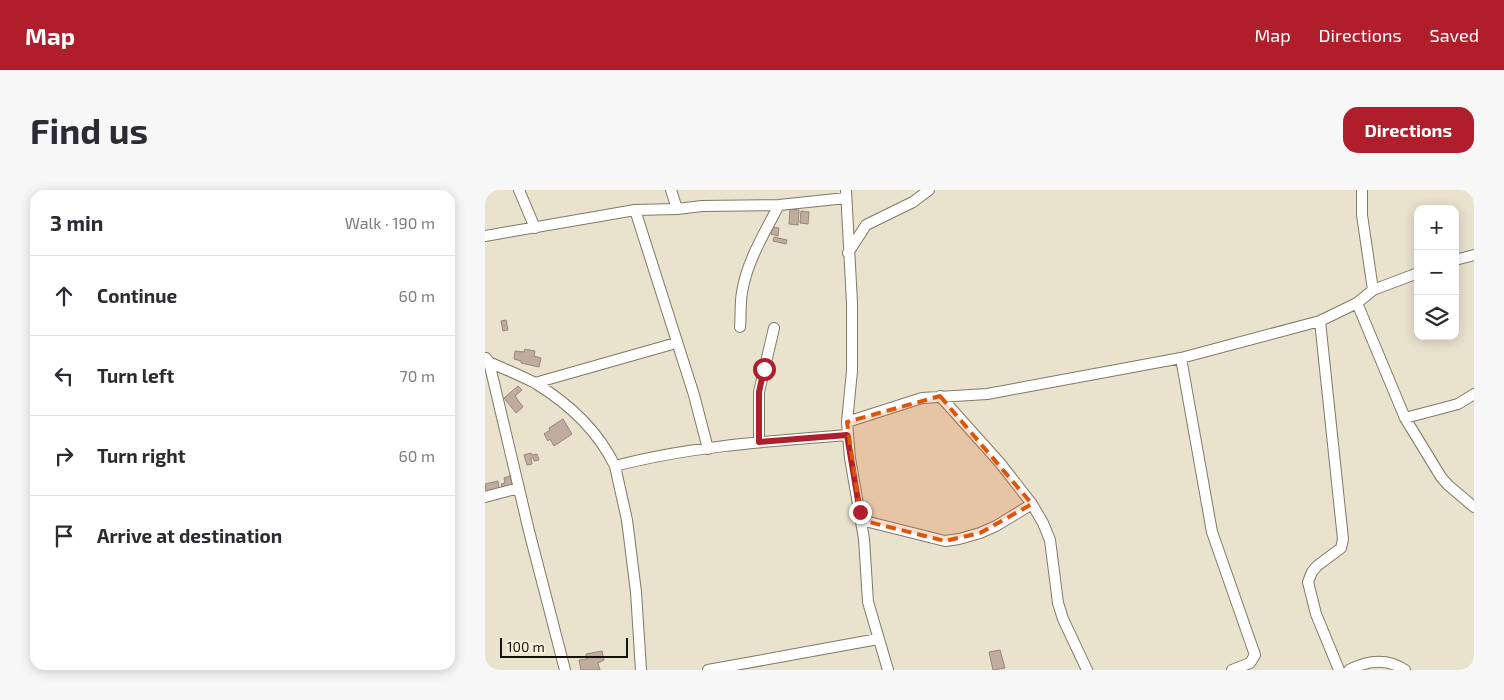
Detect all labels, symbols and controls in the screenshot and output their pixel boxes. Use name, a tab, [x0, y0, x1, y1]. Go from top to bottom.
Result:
text: Map	[25, 21, 75, 50]
text: Map	[1254, 24, 1291, 46]
text: Directions	[1319, 24, 1402, 46]
text: Saved	[1430, 24, 1479, 46]
button: Directions	[1343, 107, 1474, 153]
text: Find us	[30, 109, 148, 151]
map controls	[1414, 205, 1459, 340]
button: +	[1414, 205, 1459, 250]
text: 3 min	[50, 210, 103, 235]
text: Walk · 190 m	[345, 213, 435, 232]
button: −	[1414, 250, 1459, 295]
icon: ahead	[50, 282, 78, 310]
text: Continue	[97, 284, 177, 307]
text: 60 m	[399, 286, 435, 305]
button: layers	[1414, 295, 1459, 340]
route start	[753, 358, 776, 381]
icon: left	[50, 362, 78, 390]
text: Turn left	[97, 364, 174, 387]
text: 70 m	[400, 366, 435, 385]
icon: right	[50, 442, 78, 470]
text: Turn right	[97, 444, 185, 467]
text: 60 m	[399, 446, 435, 465]
route end	[849, 501, 872, 524]
icon: arrive	[50, 522, 78, 550]
text: Arrive at destination	[97, 524, 282, 547]
scale bar	[500, 635, 627, 658]
text: 100 m	[507, 638, 545, 655]

